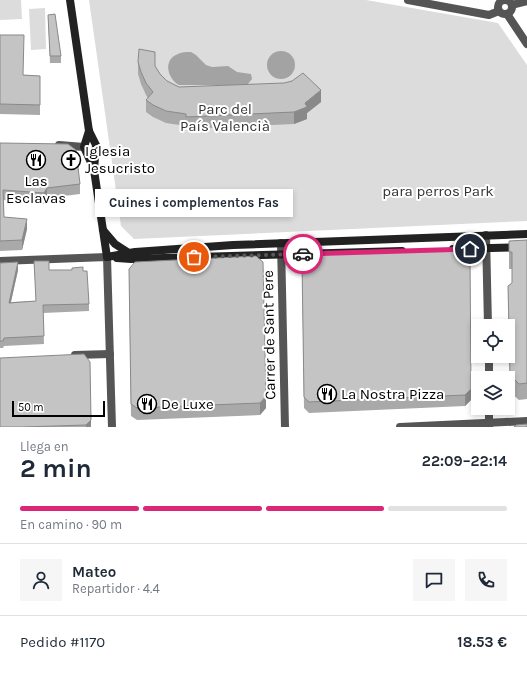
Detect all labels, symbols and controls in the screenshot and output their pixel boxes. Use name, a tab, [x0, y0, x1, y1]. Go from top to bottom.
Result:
park label: Parc del País Valencià	[180, 100, 270, 135]
place label: Iglesia Jesucristo	[85, 142, 155, 177]
restaurant icon: Las Esclavas	[25, 149, 47, 171]
church icon: Iglesia Jesucristo	[60, 149, 82, 171]
place label: Las Esclavas	[6, 172, 66, 207]
park label: para perros Park	[382, 182, 494, 200]
callout: Cuines i complementos Fas	[95, 189, 293, 217]
text: Cuines i complementos Fas	[109, 195, 279, 210]
pin	[453, 232, 487, 266]
courier	[283, 234, 323, 274]
icon: home	[459, 238, 481, 260]
pin	[177, 240, 211, 274]
icon: car	[292, 243, 314, 265]
icon: bag	[183, 246, 205, 268]
street label: Carrer de Sant Pere	[259, 270, 279, 400]
map controls	[471, 319, 515, 415]
button: locate	[471, 319, 515, 363]
button: layers	[471, 371, 515, 415]
restaurant icon: La Nostra Pizza	[316, 383, 338, 405]
place label: La Nostra Pizza	[341, 385, 444, 403]
restaurant icon: De Luxe	[136, 393, 158, 415]
place label: De Luxe	[161, 395, 214, 413]
scale bar	[12, 399, 105, 418]
text: 50 m	[18, 401, 44, 414]
text: Llega en	[20, 439, 69, 454]
text: 22:09–22:14	[422, 452, 507, 470]
text: 2 min	[20, 453, 92, 484]
text: En camino · 90 m	[20, 517, 122, 532]
button: person	[20, 559, 62, 601]
button: chat	[413, 559, 455, 601]
button: phone	[465, 559, 507, 601]
text: Mateo	[72, 563, 116, 581]
text: Repartidor · 4.4	[72, 581, 160, 596]
text: Pedido #1170	[20, 633, 105, 651]
text: 18.53 €	[457, 633, 507, 651]

